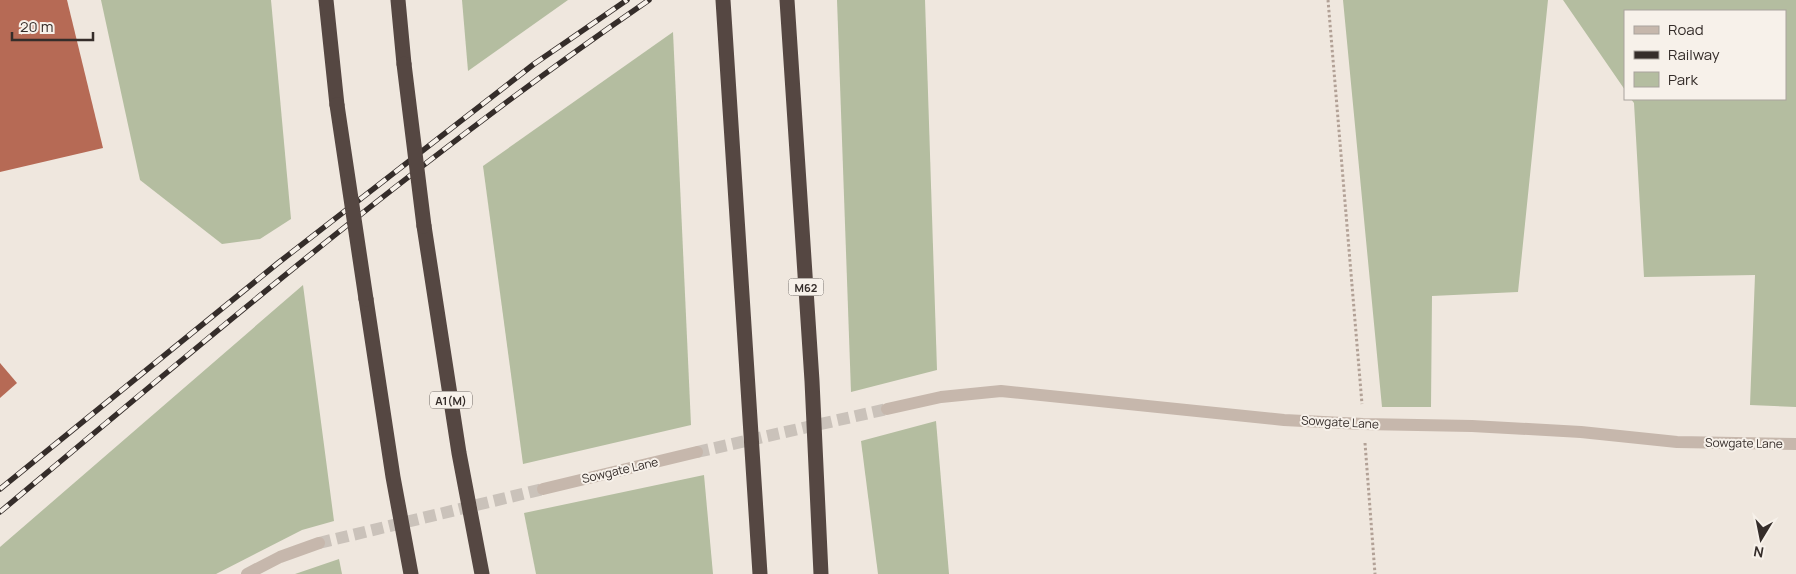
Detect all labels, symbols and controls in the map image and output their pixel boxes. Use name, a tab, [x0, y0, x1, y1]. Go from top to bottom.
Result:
scale bar	[12, 10, 94, 42]
legend	[1624, 10, 1786, 100]
text: 20 m	[20, 16, 53, 37]
text: Road	[1668, 19, 1704, 40]
text: Railway	[1668, 44, 1720, 65]
text: Park	[1668, 69, 1698, 90]
road number: M62	[788, 278, 824, 296]
road number: A1(M)	[430, 392, 472, 408]
street label: Sowgate Lane	[1301, 411, 1379, 433]
street label: Sowgate Lane	[1705, 434, 1783, 452]
street label: Sowgate Lane	[580, 453, 660, 487]
north arrow	[1736, 514, 1786, 564]
text: N	[1752, 542, 1765, 563]

